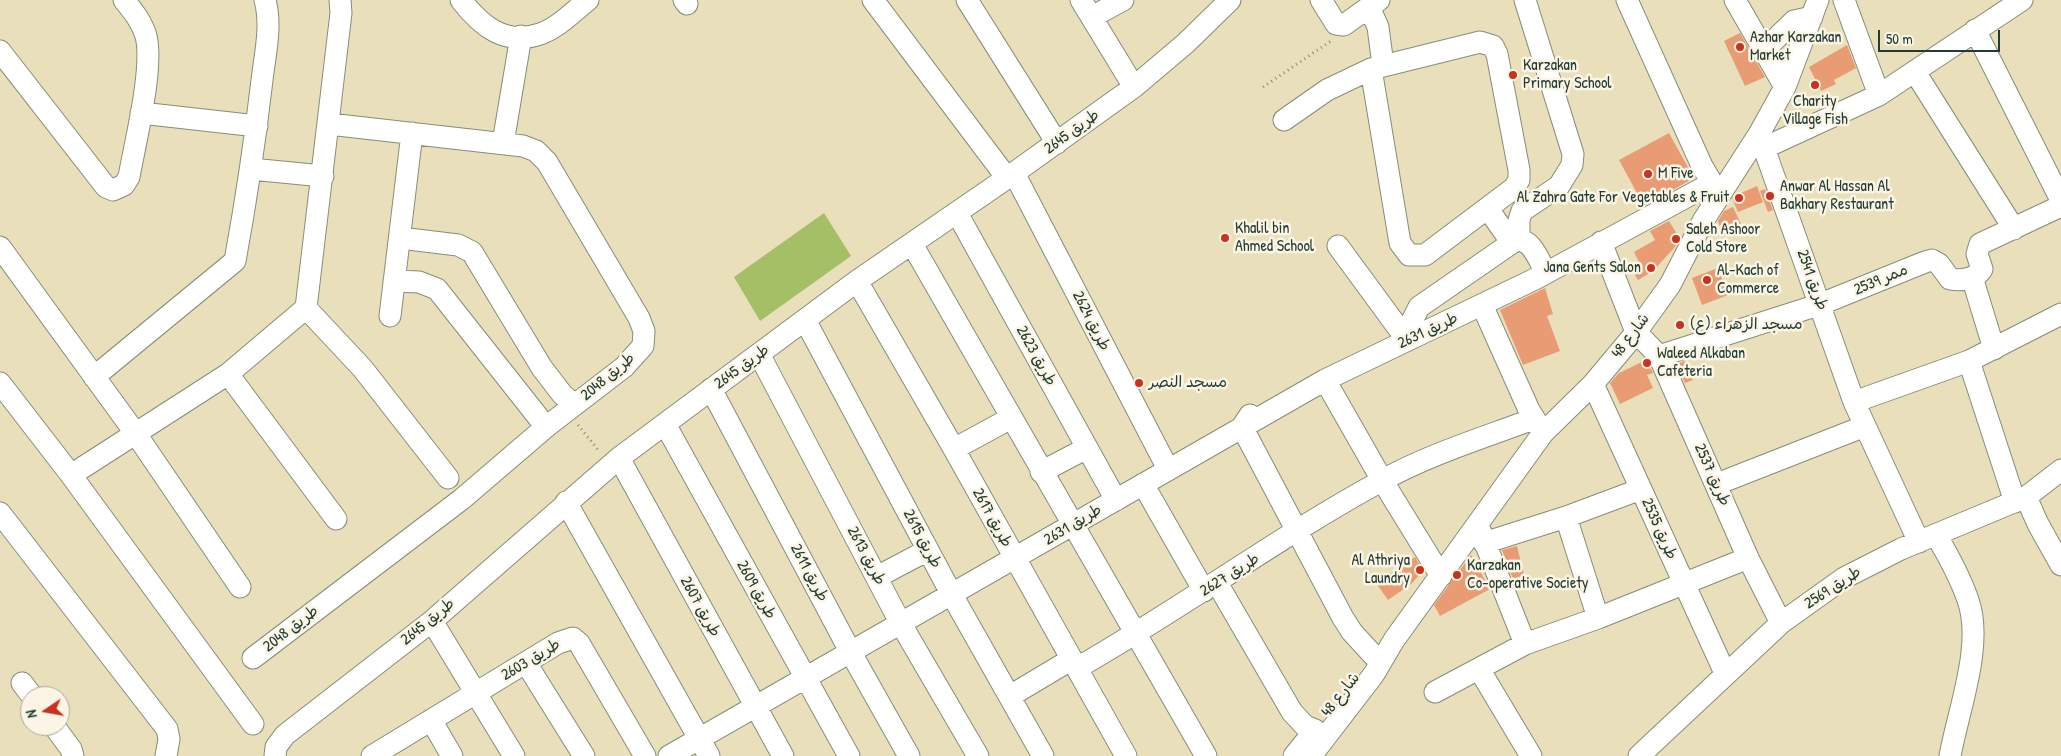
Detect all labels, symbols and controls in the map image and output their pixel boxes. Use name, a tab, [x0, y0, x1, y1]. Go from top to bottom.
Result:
scale bar	[1881, 20, 2004, 52]
place label: Azhar Karzakan Market	[1750, 28, 1842, 66]
text: 50 m	[1886, 28, 1913, 49]
marker: Azhar Karzakan Market	[1734, 41, 1746, 53]
place label: Karzakan Primary School	[1523, 56, 1612, 94]
marker: Karzakan Primary School	[1507, 69, 1519, 81]
marker: Charity Village Fish	[1809, 79, 1821, 91]
place label: Charity Village Fish	[1782, 92, 1848, 130]
street label: طريق 2645	[1041, 105, 1103, 159]
place label: M Five	[1658, 164, 1694, 184]
marker: M Five	[1642, 168, 1654, 180]
place label: Anwar Al Hassan Al Bakhary Restaurant	[1780, 177, 1894, 215]
place label: Al Zahra Gate For Vegetables & Fruit	[1517, 188, 1729, 208]
marker: Anwar Al Hassan Al Bakhary Restaurant	[1764, 190, 1776, 202]
marker: Al Zahra Gate For Vegetables & Fruit	[1733, 192, 1745, 204]
place label: Khalil bin Ahmed School	[1235, 219, 1314, 257]
place label: Saleh Ashoor Cold Store	[1686, 220, 1760, 258]
marker: Khalil bin Ahmed School	[1219, 232, 1231, 244]
marker: Saleh Ashoor Cold Store	[1670, 233, 1682, 245]
street label: طريق 2541	[1792, 247, 1832, 313]
place label: Jana Gents Salon	[1543, 258, 1641, 278]
street label: ممر 2539	[1851, 260, 1911, 300]
place label: Al-Kach of Commerce	[1717, 261, 1779, 299]
marker: Jana Gents Salon	[1645, 262, 1657, 274]
marker: Al-Kach of Commerce	[1701, 274, 1713, 286]
street label: طريق 2624	[1068, 288, 1114, 354]
street label: طريق 2631	[1395, 309, 1461, 353]
street label: شارع 48	[1608, 310, 1654, 362]
place label: مسجد الزهراء (ع)	[1690, 315, 1803, 335]
marker: مسجد الزهراء (ع)	[1674, 319, 1686, 331]
street label: طريق 2623	[1012, 323, 1060, 389]
street label: طريق 2645	[711, 340, 773, 394]
place label: Waleed Alkaban Cafeteria	[1657, 344, 1745, 382]
street label: طريق 2048	[577, 349, 639, 405]
marker: Waleed Alkaban Cafeteria	[1641, 357, 1653, 369]
place label: مسجد النصر	[1149, 373, 1227, 393]
marker: مسجد النصر	[1133, 377, 1145, 389]
street label: طريق 2537	[1690, 441, 1734, 509]
street label: طريق 2617	[968, 485, 1016, 551]
street label: طريق 2535	[1637, 495, 1681, 563]
street label: طريق 2631	[1041, 500, 1105, 550]
street label: طريق 2615	[899, 506, 945, 572]
street label: طريق 2613	[842, 523, 890, 589]
street label: طريق 2611	[786, 541, 832, 605]
street label: طريق 2627	[1197, 549, 1263, 601]
place label: Al Athriya Laundry	[1351, 551, 1410, 589]
place label: Karzakan Co-operative Society	[1467, 556, 1589, 594]
street label: طريق 2609	[732, 557, 780, 623]
street label: طريق 2569	[1801, 563, 1865, 613]
marker: Al Athriya Laundry	[1414, 564, 1426, 576]
marker: Karzakan Co-operative Society	[1451, 569, 1463, 581]
street label: طريق 2607	[676, 573, 724, 641]
street label: طريق 2645	[397, 594, 459, 650]
street label: طريق 2048	[260, 601, 322, 657]
street label: طريق 2603	[498, 635, 564, 685]
street label: شارع 48	[1318, 669, 1364, 721]
north arrow	[20, 686, 70, 736]
text: N	[21, 708, 41, 720]

